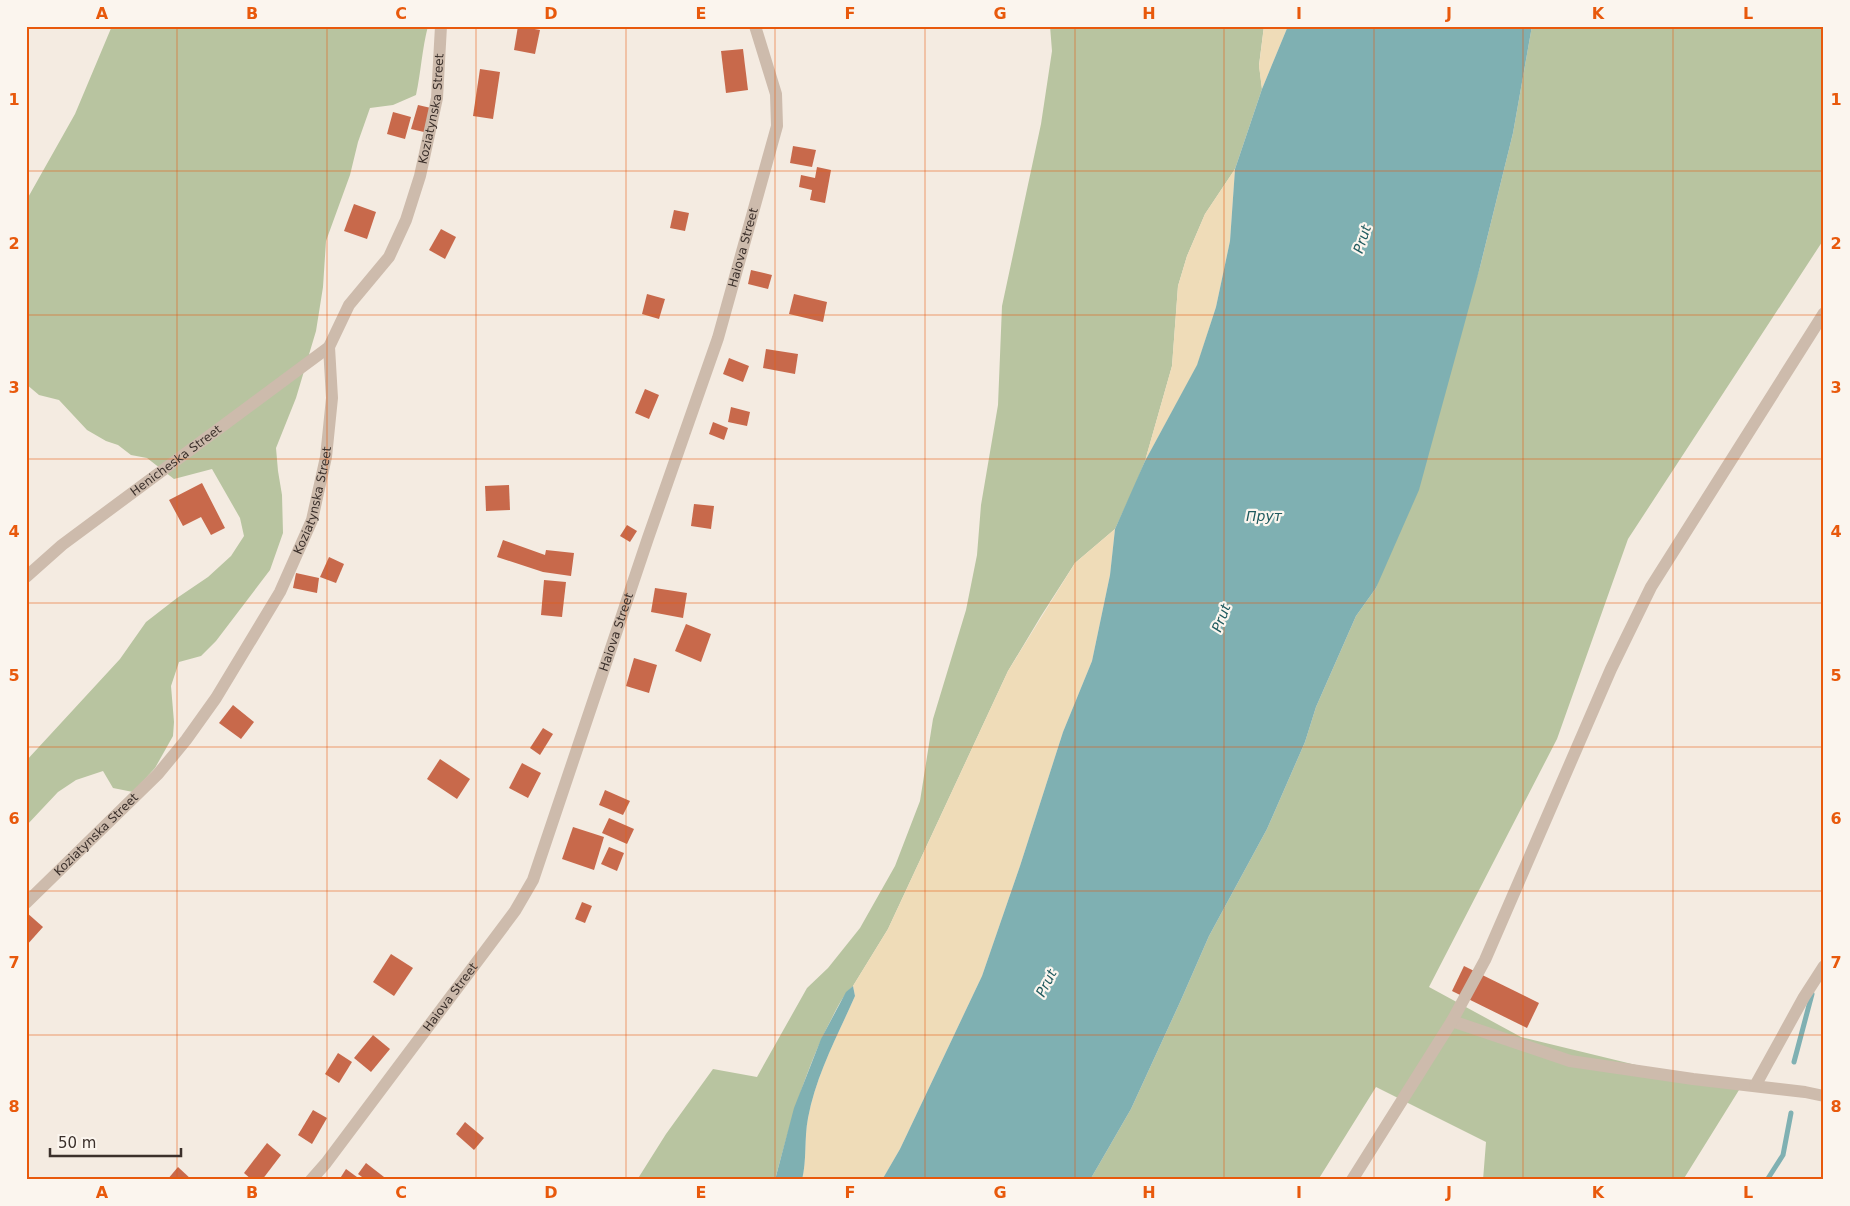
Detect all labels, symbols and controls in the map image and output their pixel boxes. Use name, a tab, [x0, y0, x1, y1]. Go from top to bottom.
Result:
text: A	[96, 4, 109, 23]
text: B	[246, 4, 258, 23]
text: C	[395, 4, 407, 23]
text: D	[544, 4, 558, 23]
text: E	[696, 4, 706, 23]
text: F	[845, 4, 855, 23]
text: G	[993, 4, 1007, 23]
text: H	[1142, 4, 1156, 23]
text: I	[1296, 4, 1302, 23]
text: J	[1445, 4, 1452, 23]
text: K	[1592, 4, 1605, 23]
text: L	[1743, 4, 1753, 23]
street label: Koziatynska Street	[416, 53, 446, 165]
text: 1	[8, 90, 20, 109]
text: 1	[1830, 90, 1842, 109]
street label: Haiova Street	[725, 206, 761, 289]
water label: Prut	[1350, 222, 1374, 255]
text: 2	[8, 234, 20, 253]
text: 2	[1830, 234, 1842, 253]
text: 3	[8, 378, 20, 397]
text: 3	[1830, 378, 1842, 397]
street label: Henicheska Street	[128, 422, 224, 499]
street label: Koziatynska Street	[291, 446, 334, 556]
water label: Прут	[1246, 508, 1283, 524]
text: 4	[8, 522, 20, 541]
text: 4	[1830, 522, 1842, 541]
street label: Haiova Street	[597, 591, 636, 673]
water label: Prut	[1208, 601, 1234, 634]
text: 5	[8, 666, 20, 685]
text: 5	[1830, 666, 1842, 685]
street label: Koziatynska Street	[51, 790, 141, 879]
text: 6	[8, 809, 20, 828]
text: 6	[1830, 809, 1842, 828]
text: 7	[8, 953, 20, 972]
text: 7	[1830, 953, 1842, 972]
street label: Haiova Street	[420, 960, 481, 1034]
water label: Prut	[1032, 966, 1060, 999]
text: 8	[8, 1097, 20, 1116]
text: 8	[1830, 1097, 1842, 1116]
scale bar	[50, 1126, 181, 1158]
text: 50 m	[58, 1134, 96, 1152]
text: A	[96, 1183, 109, 1202]
text: B	[246, 1183, 258, 1202]
text: C	[395, 1183, 407, 1202]
text: D	[544, 1183, 558, 1202]
text: E	[696, 1183, 706, 1202]
text: F	[845, 1183, 855, 1202]
text: G	[993, 1183, 1007, 1202]
text: H	[1142, 1183, 1156, 1202]
text: I	[1296, 1183, 1302, 1202]
text: J	[1445, 1183, 1452, 1202]
text: K	[1592, 1183, 1605, 1202]
text: L	[1743, 1183, 1753, 1202]

